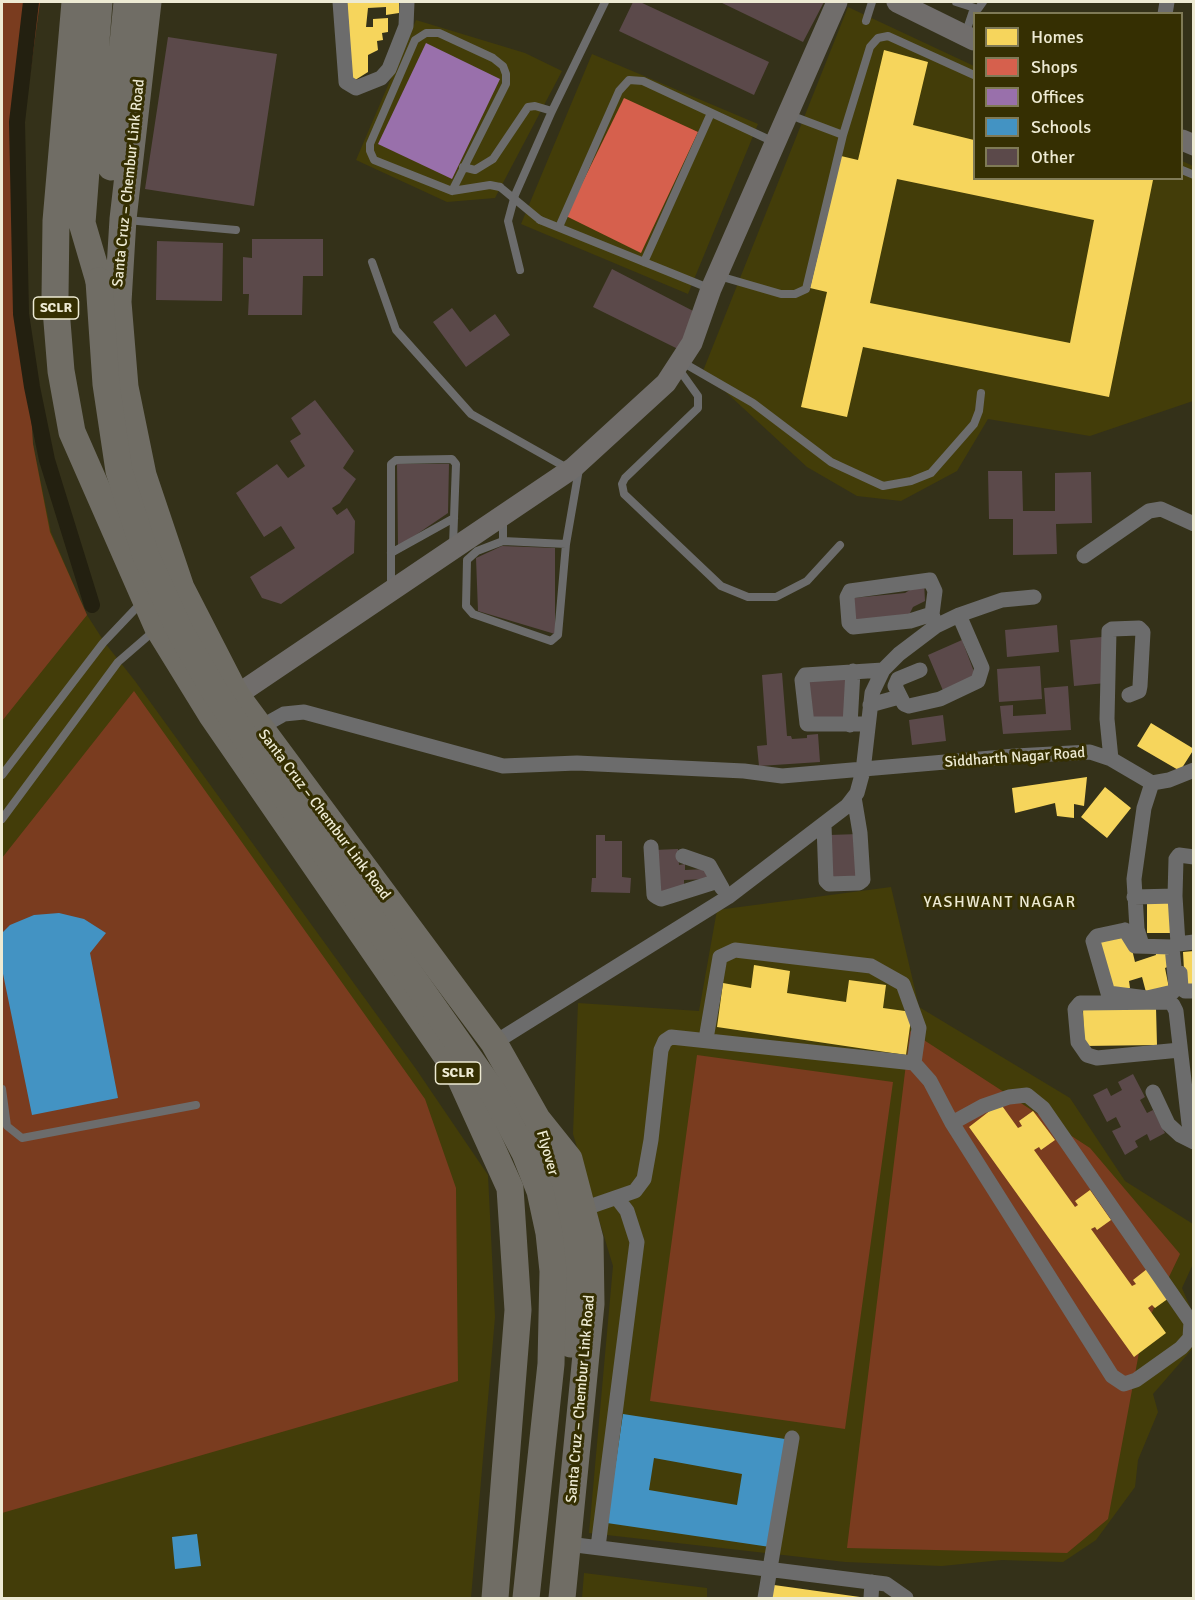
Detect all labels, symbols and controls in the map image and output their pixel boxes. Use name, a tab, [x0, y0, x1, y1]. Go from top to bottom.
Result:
legend	[973, 12, 1183, 180]
text: Homes	[1031, 26, 1084, 48]
text: Shops	[1031, 56, 1078, 78]
street label: Santa Cruz – Chembur Link Road	[109, 78, 149, 288]
text: Offices	[1031, 86, 1084, 108]
text: Schools	[1031, 116, 1091, 138]
text: Other	[1031, 146, 1075, 168]
road number: SCLR	[34, 297, 78, 319]
street label: Santa Cruz – Chembur Link Road	[254, 726, 394, 904]
street label: Siddharth Nagar Road	[944, 744, 1086, 772]
district label: YASHWANT NAGAR	[923, 893, 1077, 913]
road number: SCLR	[436, 1062, 480, 1084]
street label: Flyover	[532, 1128, 562, 1178]
street label: Santa Cruz – Chembur Link Road	[563, 1294, 599, 1504]

